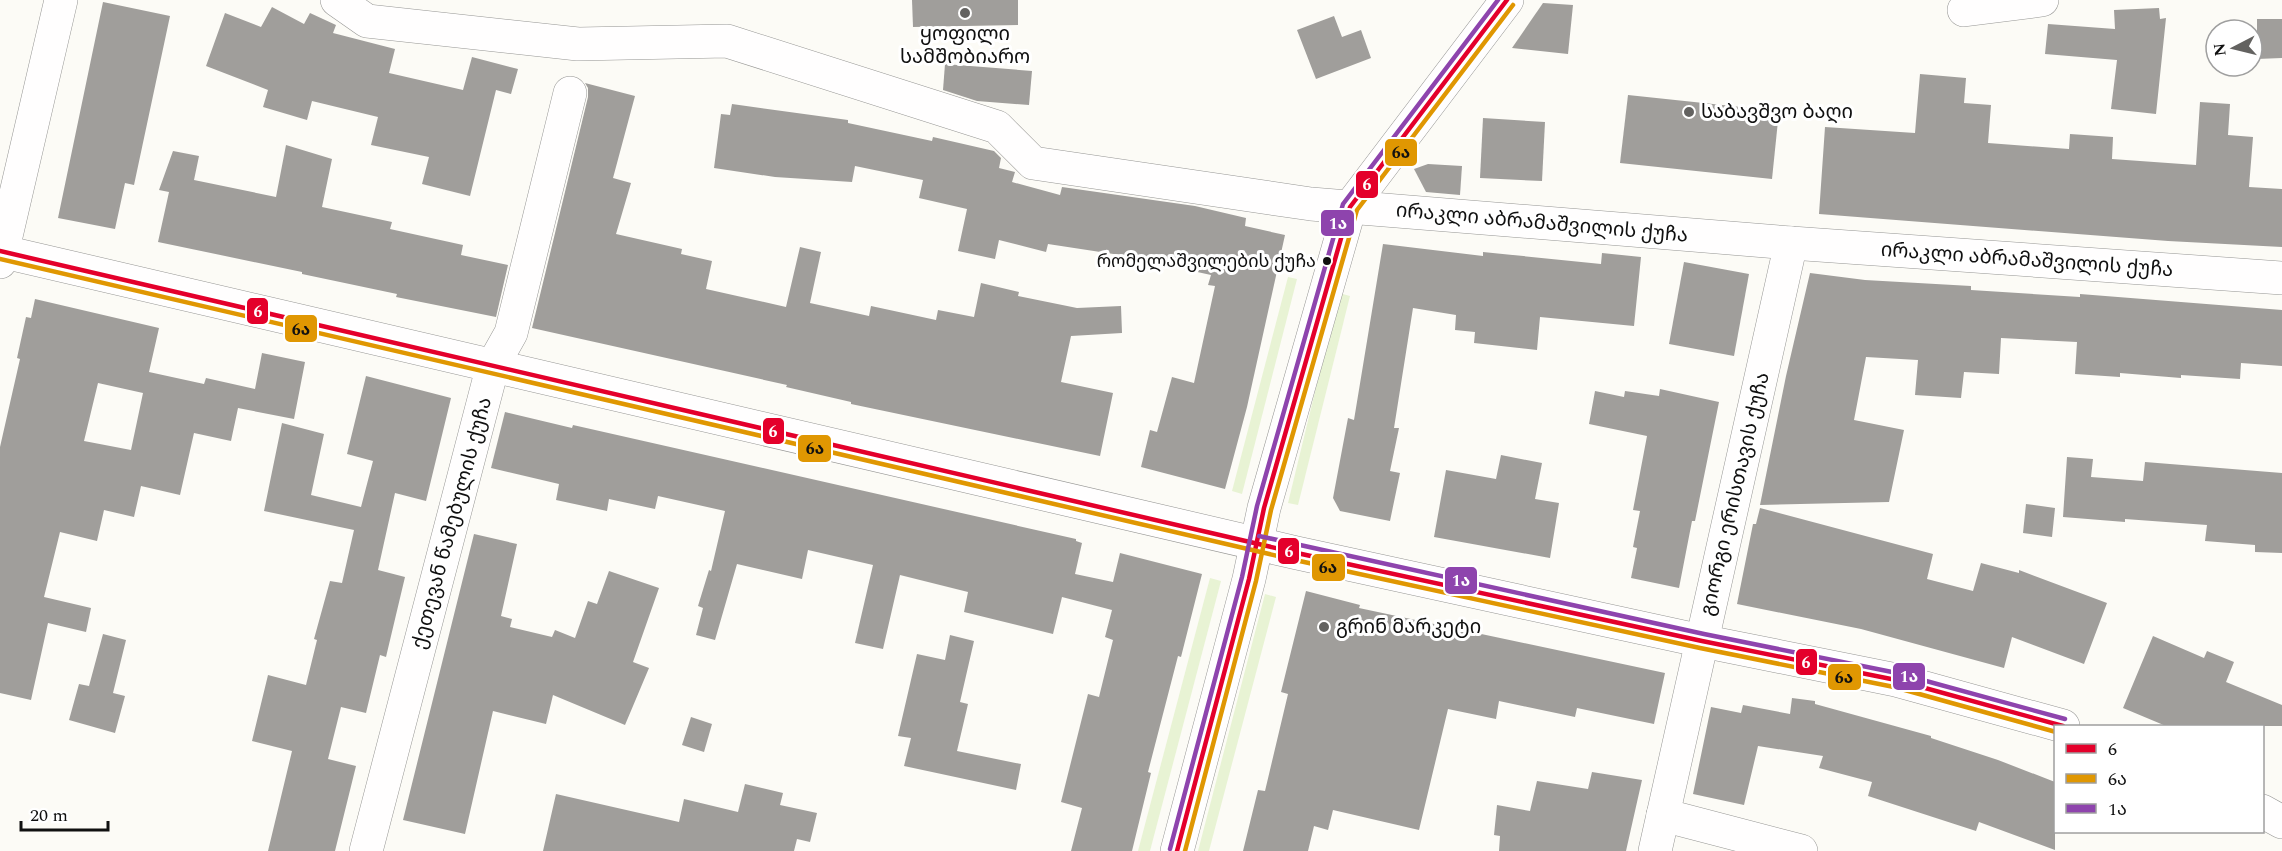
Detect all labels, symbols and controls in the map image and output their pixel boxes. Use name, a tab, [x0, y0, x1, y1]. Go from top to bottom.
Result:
marker: ყოფილი სამშობიარო	[958, 6, 972, 20]
north arrow	[2204, 18, 2264, 78]
place label: ყოფილი სამშობიარო	[900, 19, 1030, 72]
text: N	[2207, 42, 2233, 58]
place label: საბავშვო ბაღი	[1701, 97, 1853, 127]
marker: საბავშვო ბაღი	[1682, 105, 1696, 119]
line badge: 6ა	[1384, 138, 1418, 167]
text: 6ა	[1392, 141, 1410, 165]
line badge: 6	[1355, 170, 1379, 199]
text: 6	[1363, 173, 1372, 197]
street label: ირაკლი აბრამაშვილის ქუჩა	[1395, 195, 1689, 251]
line badge: 1ა	[1320, 209, 1355, 237]
text: 1ა	[1329, 212, 1347, 236]
street label: ირაკლი აბრამაშვილის ქუჩა	[1880, 235, 2174, 285]
place label: რომელაშვილების ქუჩა	[1097, 248, 1316, 275]
marker: რომელაშვილების ქუჩა	[1321, 255, 1333, 267]
line badge: 6	[246, 297, 269, 325]
text: 6	[254, 300, 263, 324]
line badge: 6ა	[284, 314, 318, 343]
text: 6ა	[292, 318, 310, 342]
street label: გიორგი ერისთავის ქუჩა	[1692, 369, 1778, 619]
street label: ქეთევან წამებულის ქუჩა	[404, 394, 500, 652]
line badge: 6	[762, 417, 785, 445]
text: 6	[769, 420, 778, 444]
line badge: 6ა	[797, 434, 832, 463]
text: 6ა	[806, 437, 824, 461]
line badge: 6	[1277, 537, 1300, 565]
text: 6	[1285, 540, 1294, 564]
line badge: 6ა	[1311, 553, 1346, 582]
text: 6ა	[1319, 556, 1337, 580]
line badge: 1ა	[1444, 566, 1478, 595]
text: 1ა	[1452, 569, 1470, 593]
place label: გრინ მარკეტი	[1336, 612, 1481, 642]
marker: გრინ მარკეტი	[1317, 620, 1331, 634]
line badge: 6	[1795, 648, 1818, 676]
text: 6	[1802, 651, 1811, 675]
line badge: 1ა	[1892, 662, 1926, 691]
line badge: 6ა	[1827, 663, 1862, 691]
text: 1ა	[1900, 665, 1918, 689]
text: 6ა	[1835, 666, 1853, 690]
legend	[2054, 725, 2264, 833]
text: 6	[2108, 736, 2117, 763]
text: 6ა	[2108, 766, 2127, 793]
scale bar	[21, 794, 108, 832]
text: 1ა	[2108, 796, 2127, 823]
text: 20 m	[30, 802, 68, 829]

